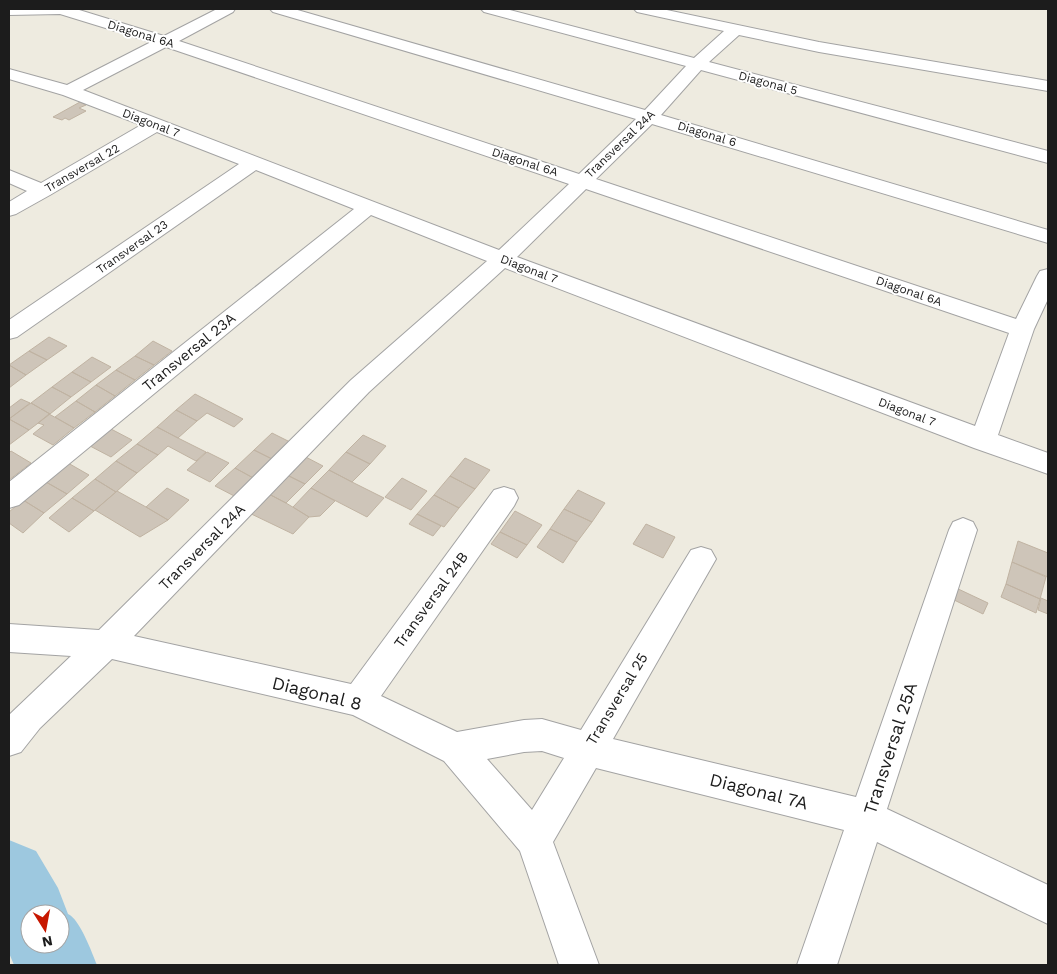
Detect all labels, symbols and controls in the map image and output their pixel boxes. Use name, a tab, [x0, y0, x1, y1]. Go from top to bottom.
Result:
street label: Diagonal 6A	[106, 17, 176, 51]
street label: Diagonal 5	[737, 68, 799, 98]
street label: Diagonal 7	[120, 106, 182, 140]
street label: Transversal 24A	[582, 107, 658, 181]
street label: Diagonal 6	[676, 118, 738, 150]
street label: Transversal 22	[42, 141, 122, 195]
street label: Diagonal 6A	[490, 145, 560, 179]
street label: Transversal 23	[94, 217, 170, 277]
street label: Diagonal 7	[498, 252, 560, 286]
street label: Diagonal 6A	[874, 273, 944, 309]
street label: Transversal 23A	[139, 309, 239, 395]
street label: Diagonal 7	[876, 395, 938, 429]
street label: Transversal 24A	[155, 500, 249, 594]
street label: Transversal 24B	[390, 548, 472, 652]
street label: Transversal 25	[582, 649, 652, 749]
street label: Diagonal 8	[270, 672, 364, 714]
street label: Transversal 25A	[859, 679, 921, 817]
street label: Diagonal 7A	[708, 769, 811, 813]
north arrow	[20, 904, 70, 954]
text: N	[41, 933, 54, 951]

